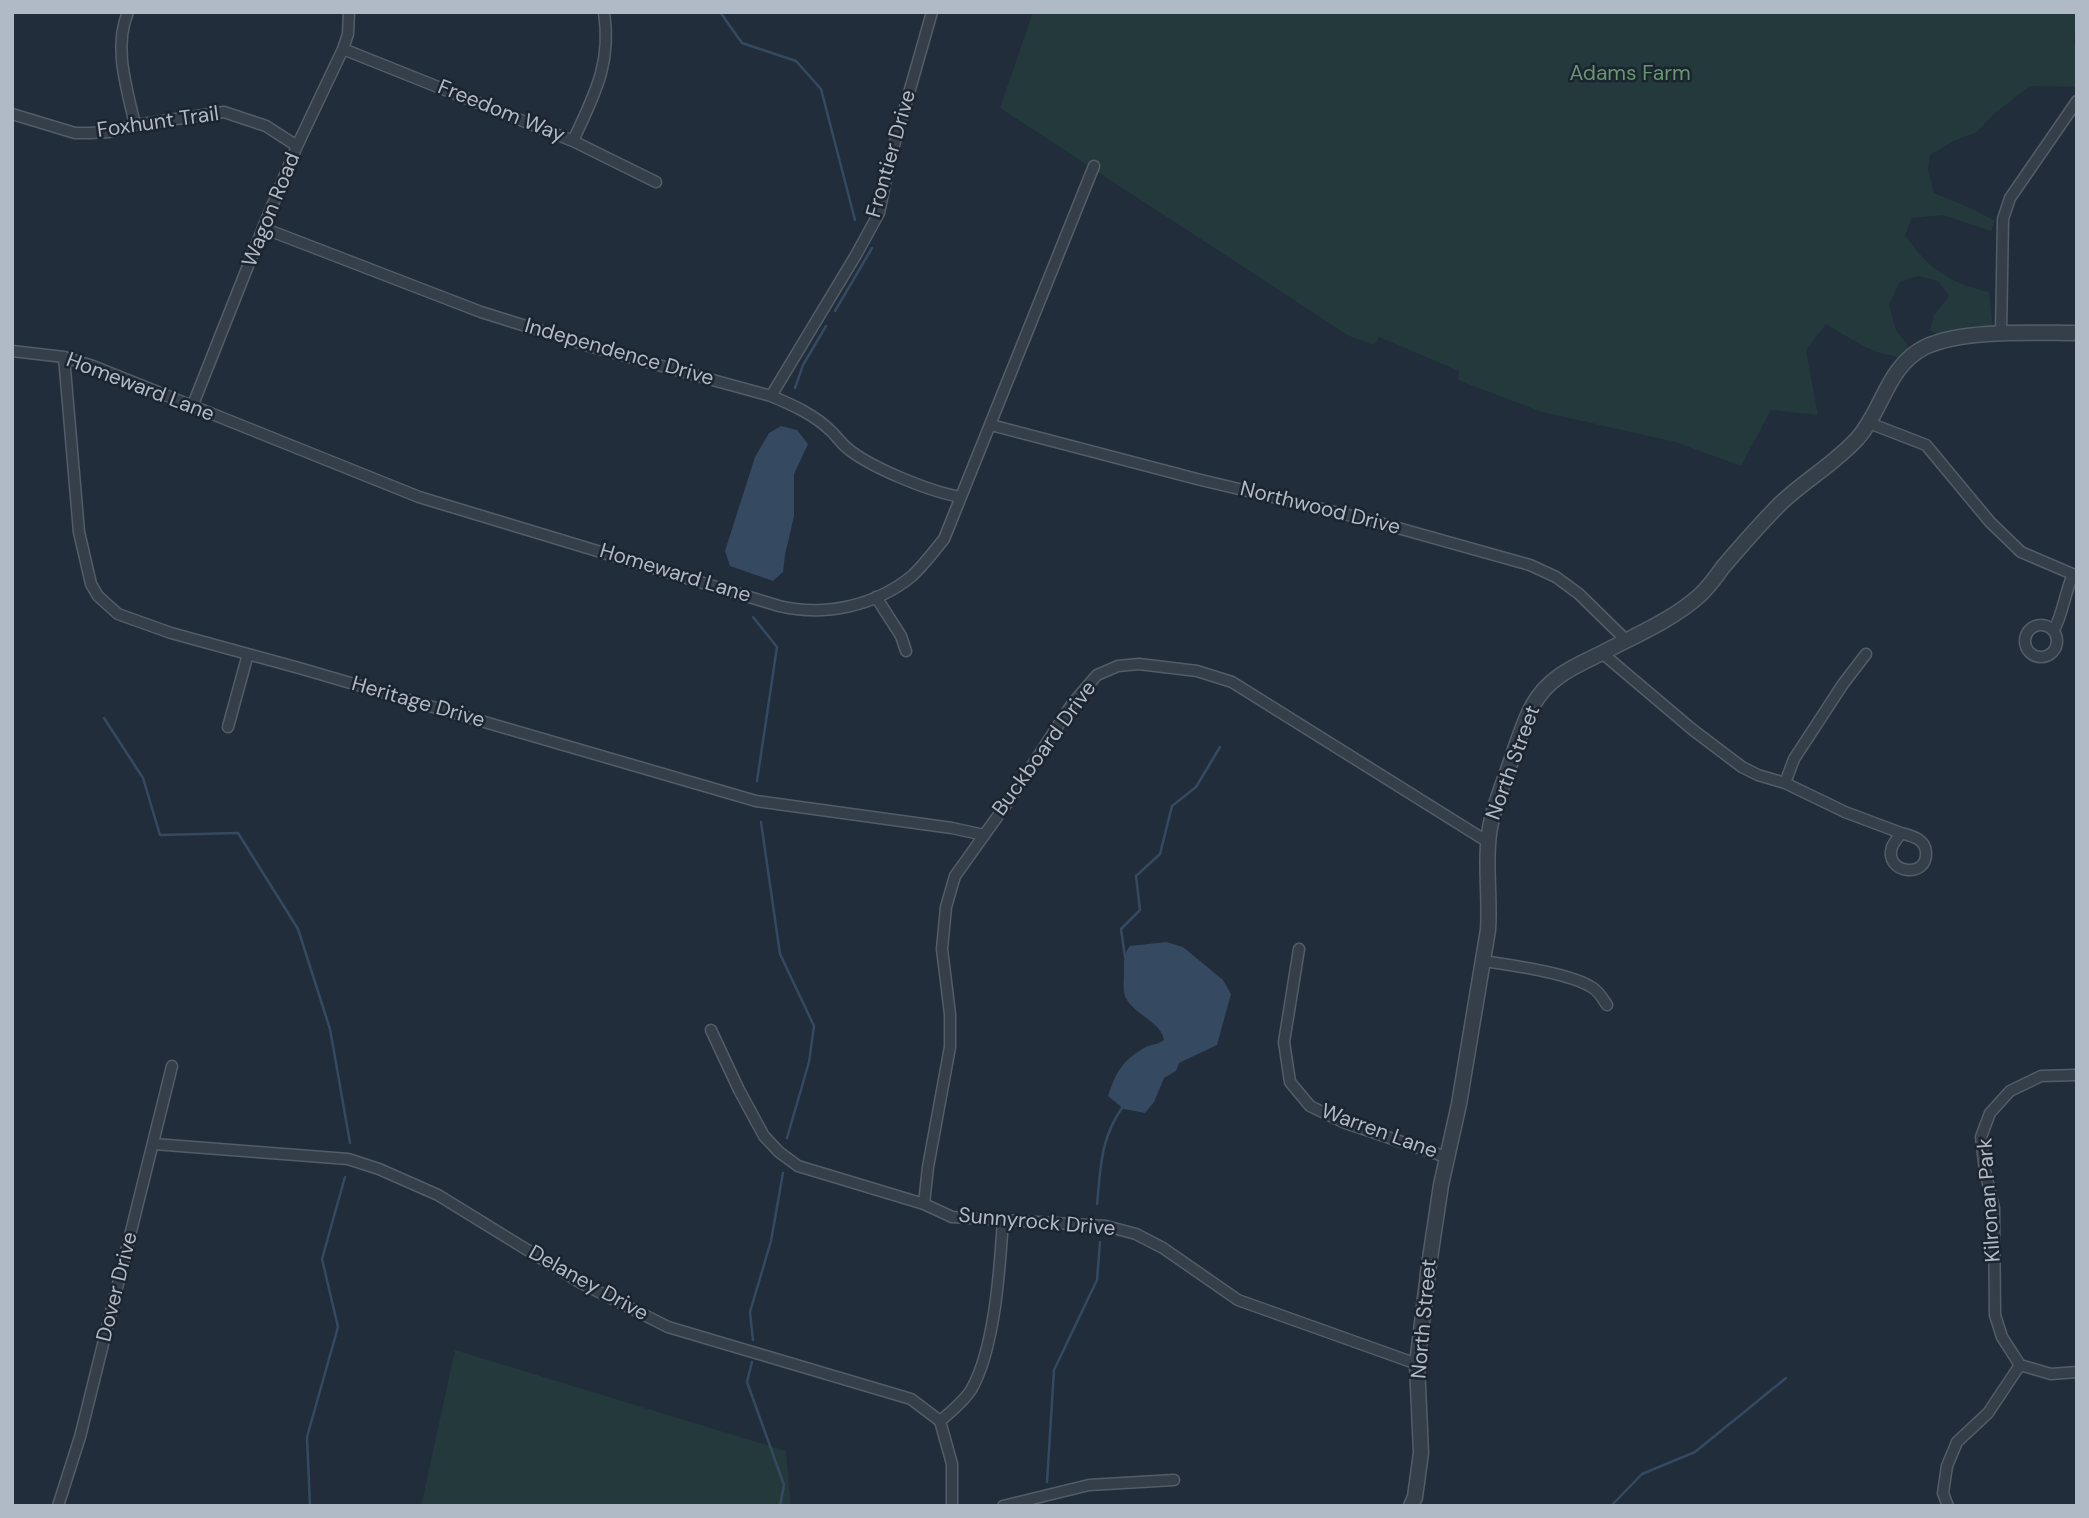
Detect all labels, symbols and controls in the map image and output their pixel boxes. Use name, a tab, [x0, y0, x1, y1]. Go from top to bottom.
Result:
park label: Adams Farm	[1569, 61, 1691, 87]
street label: Freedom Way	[434, 75, 568, 149]
street label: Frontier Drive	[862, 87, 922, 221]
street label: Foxhunt Trail	[95, 102, 221, 144]
street label: Wagon Road	[238, 149, 306, 271]
street label: Independence Drive	[522, 314, 716, 392]
street label: Homeward Lane	[62, 348, 218, 428]
street label: Northwood Drive	[1237, 477, 1403, 541]
street label: Homeward Lane	[596, 539, 754, 609]
street label: Heritage Drive	[349, 672, 487, 734]
street label: Buckboard Drive	[988, 677, 1102, 821]
street label: North Street	[1482, 702, 1546, 824]
street label: Warren Lane	[1317, 1099, 1441, 1165]
street label: Kilronan Park	[1973, 1137, 2007, 1263]
street label: Sunnyrock Drive	[957, 1204, 1117, 1242]
street label: Dover Drive	[92, 1230, 144, 1344]
street label: Delaney Drive	[524, 1241, 652, 1327]
street label: North Street	[1407, 1258, 1443, 1380]

